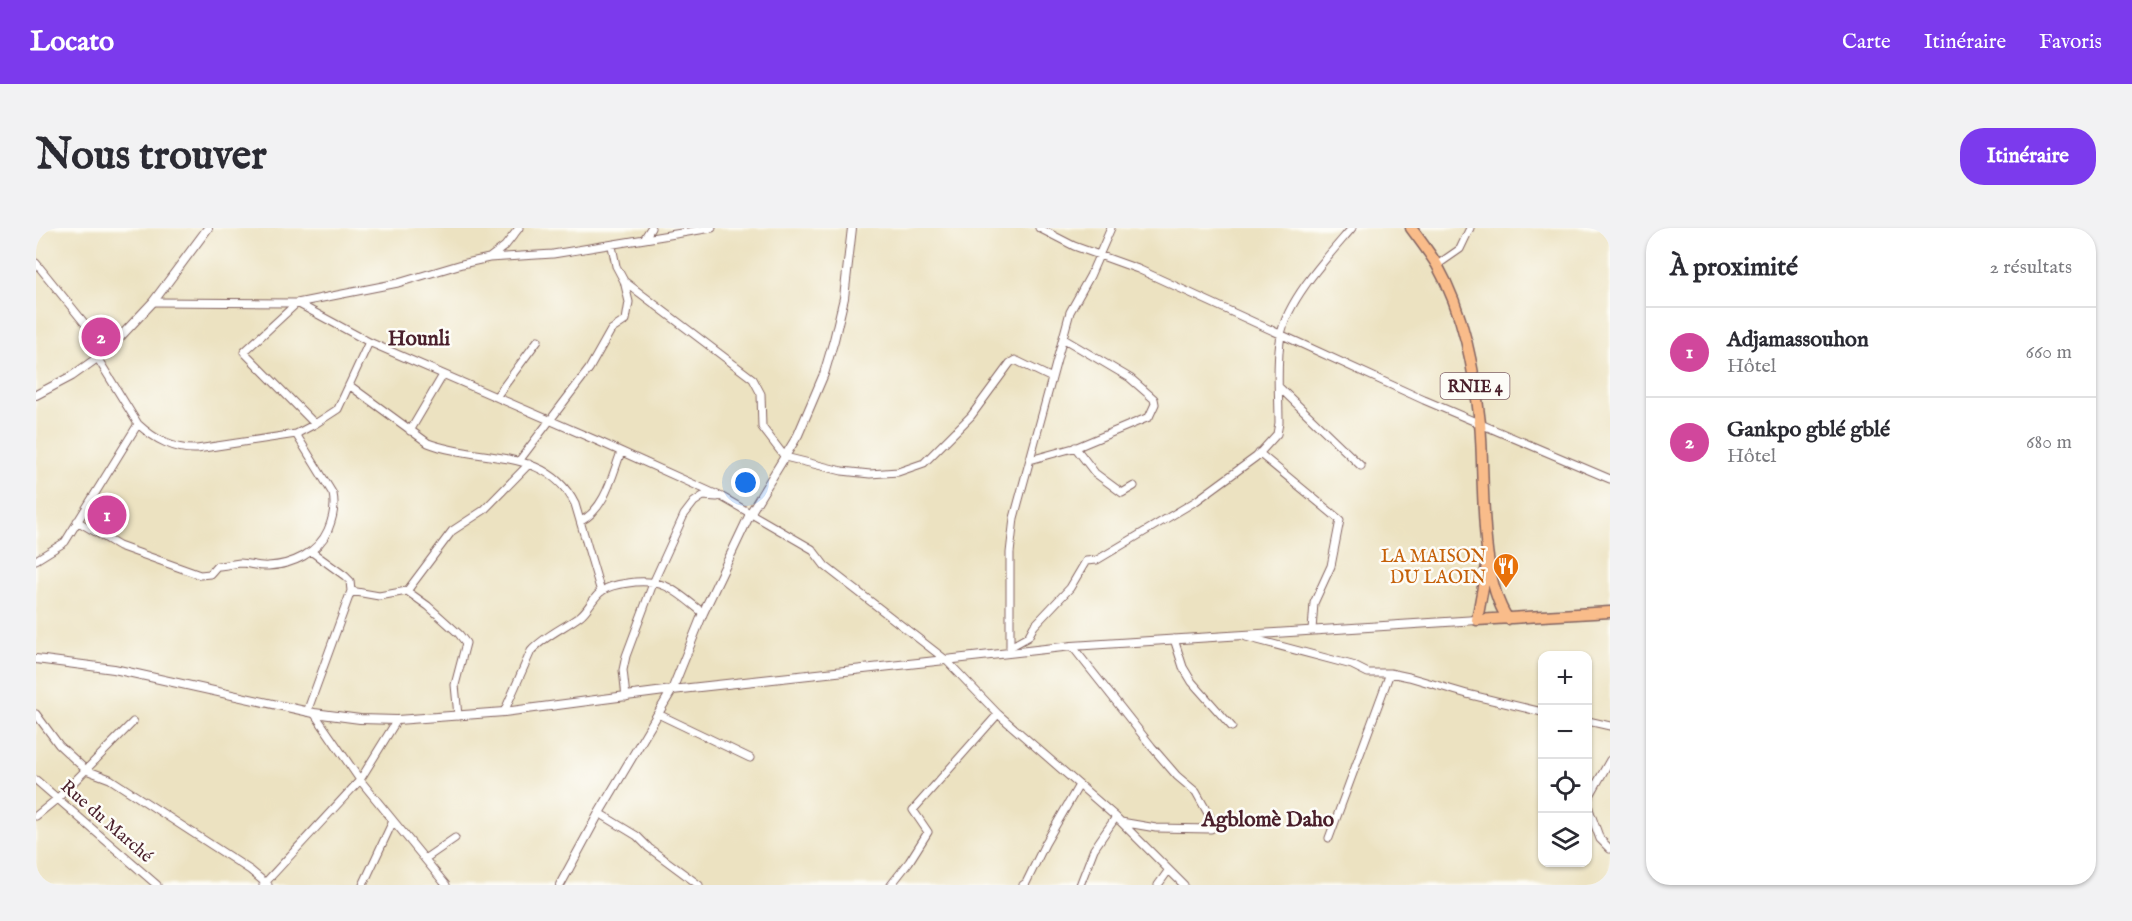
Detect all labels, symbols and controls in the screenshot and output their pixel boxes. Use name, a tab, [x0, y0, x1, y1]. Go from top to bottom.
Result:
text: Locato	[30, 25, 114, 60]
text: Carte	[1842, 29, 1891, 56]
text: Itinéraire	[1924, 29, 2006, 56]
text: Favoris	[2039, 29, 2102, 56]
button: Itinéraire	[1960, 128, 2096, 185]
text: Nous trouver	[36, 130, 267, 183]
text: À proximité	[1670, 251, 1798, 284]
text: 2 résultats	[1989, 255, 2072, 280]
pin: 2	[82, 314, 120, 360]
district label: Hounli	[388, 326, 451, 353]
text: Adjamassouhon	[1727, 326, 1869, 354]
text: 1	[1686, 340, 1693, 365]
text: 660 m	[2025, 340, 2072, 365]
text: Hôtel	[1727, 354, 1776, 379]
road number: RNIE 4	[1440, 373, 1510, 399]
text: Gankpo gblé gblé	[1727, 416, 1890, 444]
text: 2	[1685, 430, 1694, 455]
text: 680 m	[2026, 430, 2072, 455]
text: Hôtel	[1727, 444, 1776, 469]
your location	[731, 468, 760, 497]
pin: 1	[88, 492, 126, 538]
place label: LA MAISON DU LAOIN	[1381, 546, 1486, 590]
restaurant icon: LA MAISON DU LAOIN	[1491, 551, 1521, 589]
map controls	[1538, 651, 1592, 867]
button: +	[1538, 651, 1592, 705]
button: −	[1538, 705, 1592, 759]
button: locate	[1538, 759, 1592, 813]
street label: Rue du Marché	[55, 776, 157, 868]
district label: Agblomè Daho	[1201, 807, 1335, 834]
button: layers	[1538, 813, 1592, 867]

